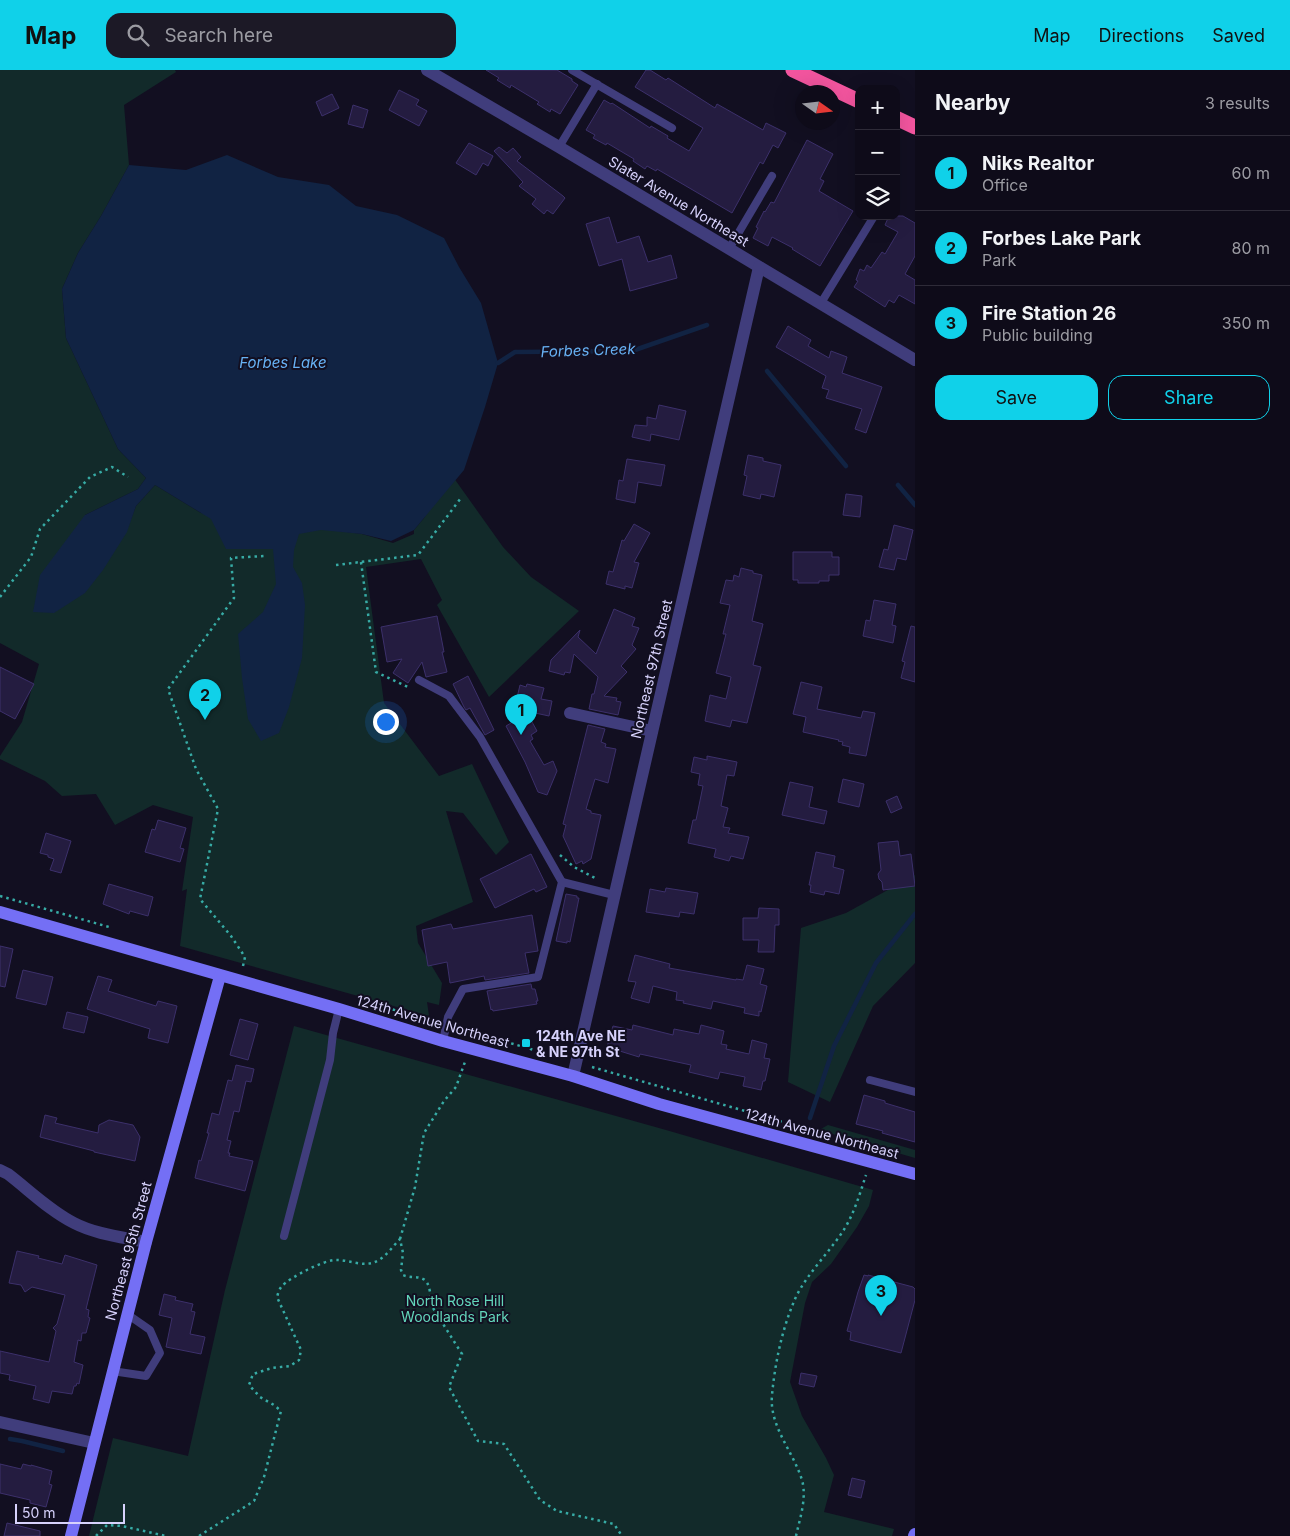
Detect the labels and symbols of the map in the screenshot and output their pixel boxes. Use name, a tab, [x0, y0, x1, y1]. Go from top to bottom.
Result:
north arrow	[795, 85, 840, 130]
street label: Slater Avenue Northeast	[606, 152, 753, 250]
water label: Forbes Creek	[540, 339, 637, 361]
water label: Forbes Lake	[239, 353, 327, 372]
street label: Northeast 97th Street	[627, 598, 675, 740]
pin: 2	[189, 679, 221, 720]
pin: 1	[505, 694, 537, 735]
your location	[373, 709, 399, 735]
street label: 124th Avenue Northeast	[355, 991, 512, 1051]
place label: 124th Ave NE & NE 97th St	[536, 1027, 626, 1060]
marker: 124th Ave NE & NE 97th St	[520, 1037, 532, 1049]
street label: 124th Avenue Northeast	[743, 1104, 901, 1162]
street label: Northeast 95th Street	[101, 1179, 155, 1322]
pin: 3	[865, 1275, 897, 1316]
park label: North Rose Hill Woodlands Park	[401, 1292, 509, 1325]
scale bar	[15, 1501, 125, 1524]

